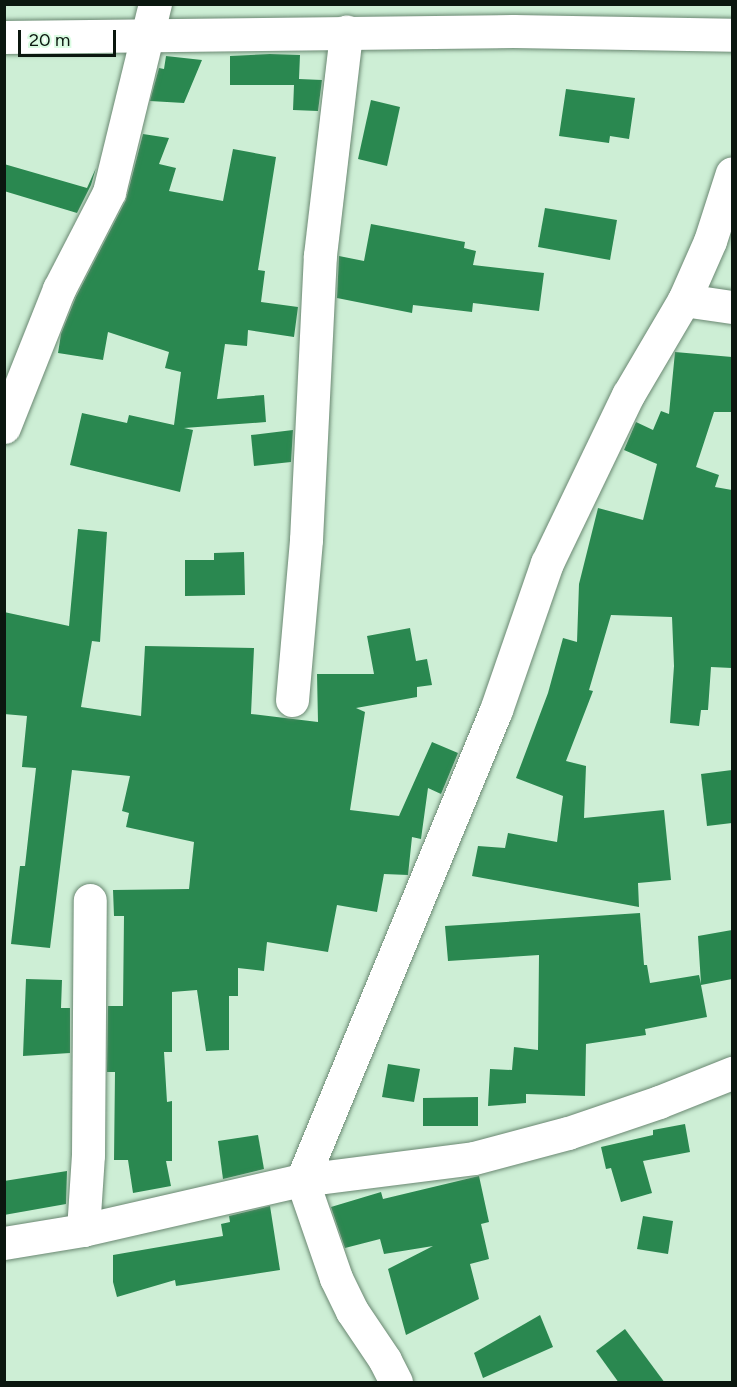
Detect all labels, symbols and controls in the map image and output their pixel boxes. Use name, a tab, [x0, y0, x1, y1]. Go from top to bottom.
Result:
scale bar	[21, 18, 118, 56]
text: 20 m	[29, 29, 70, 51]

